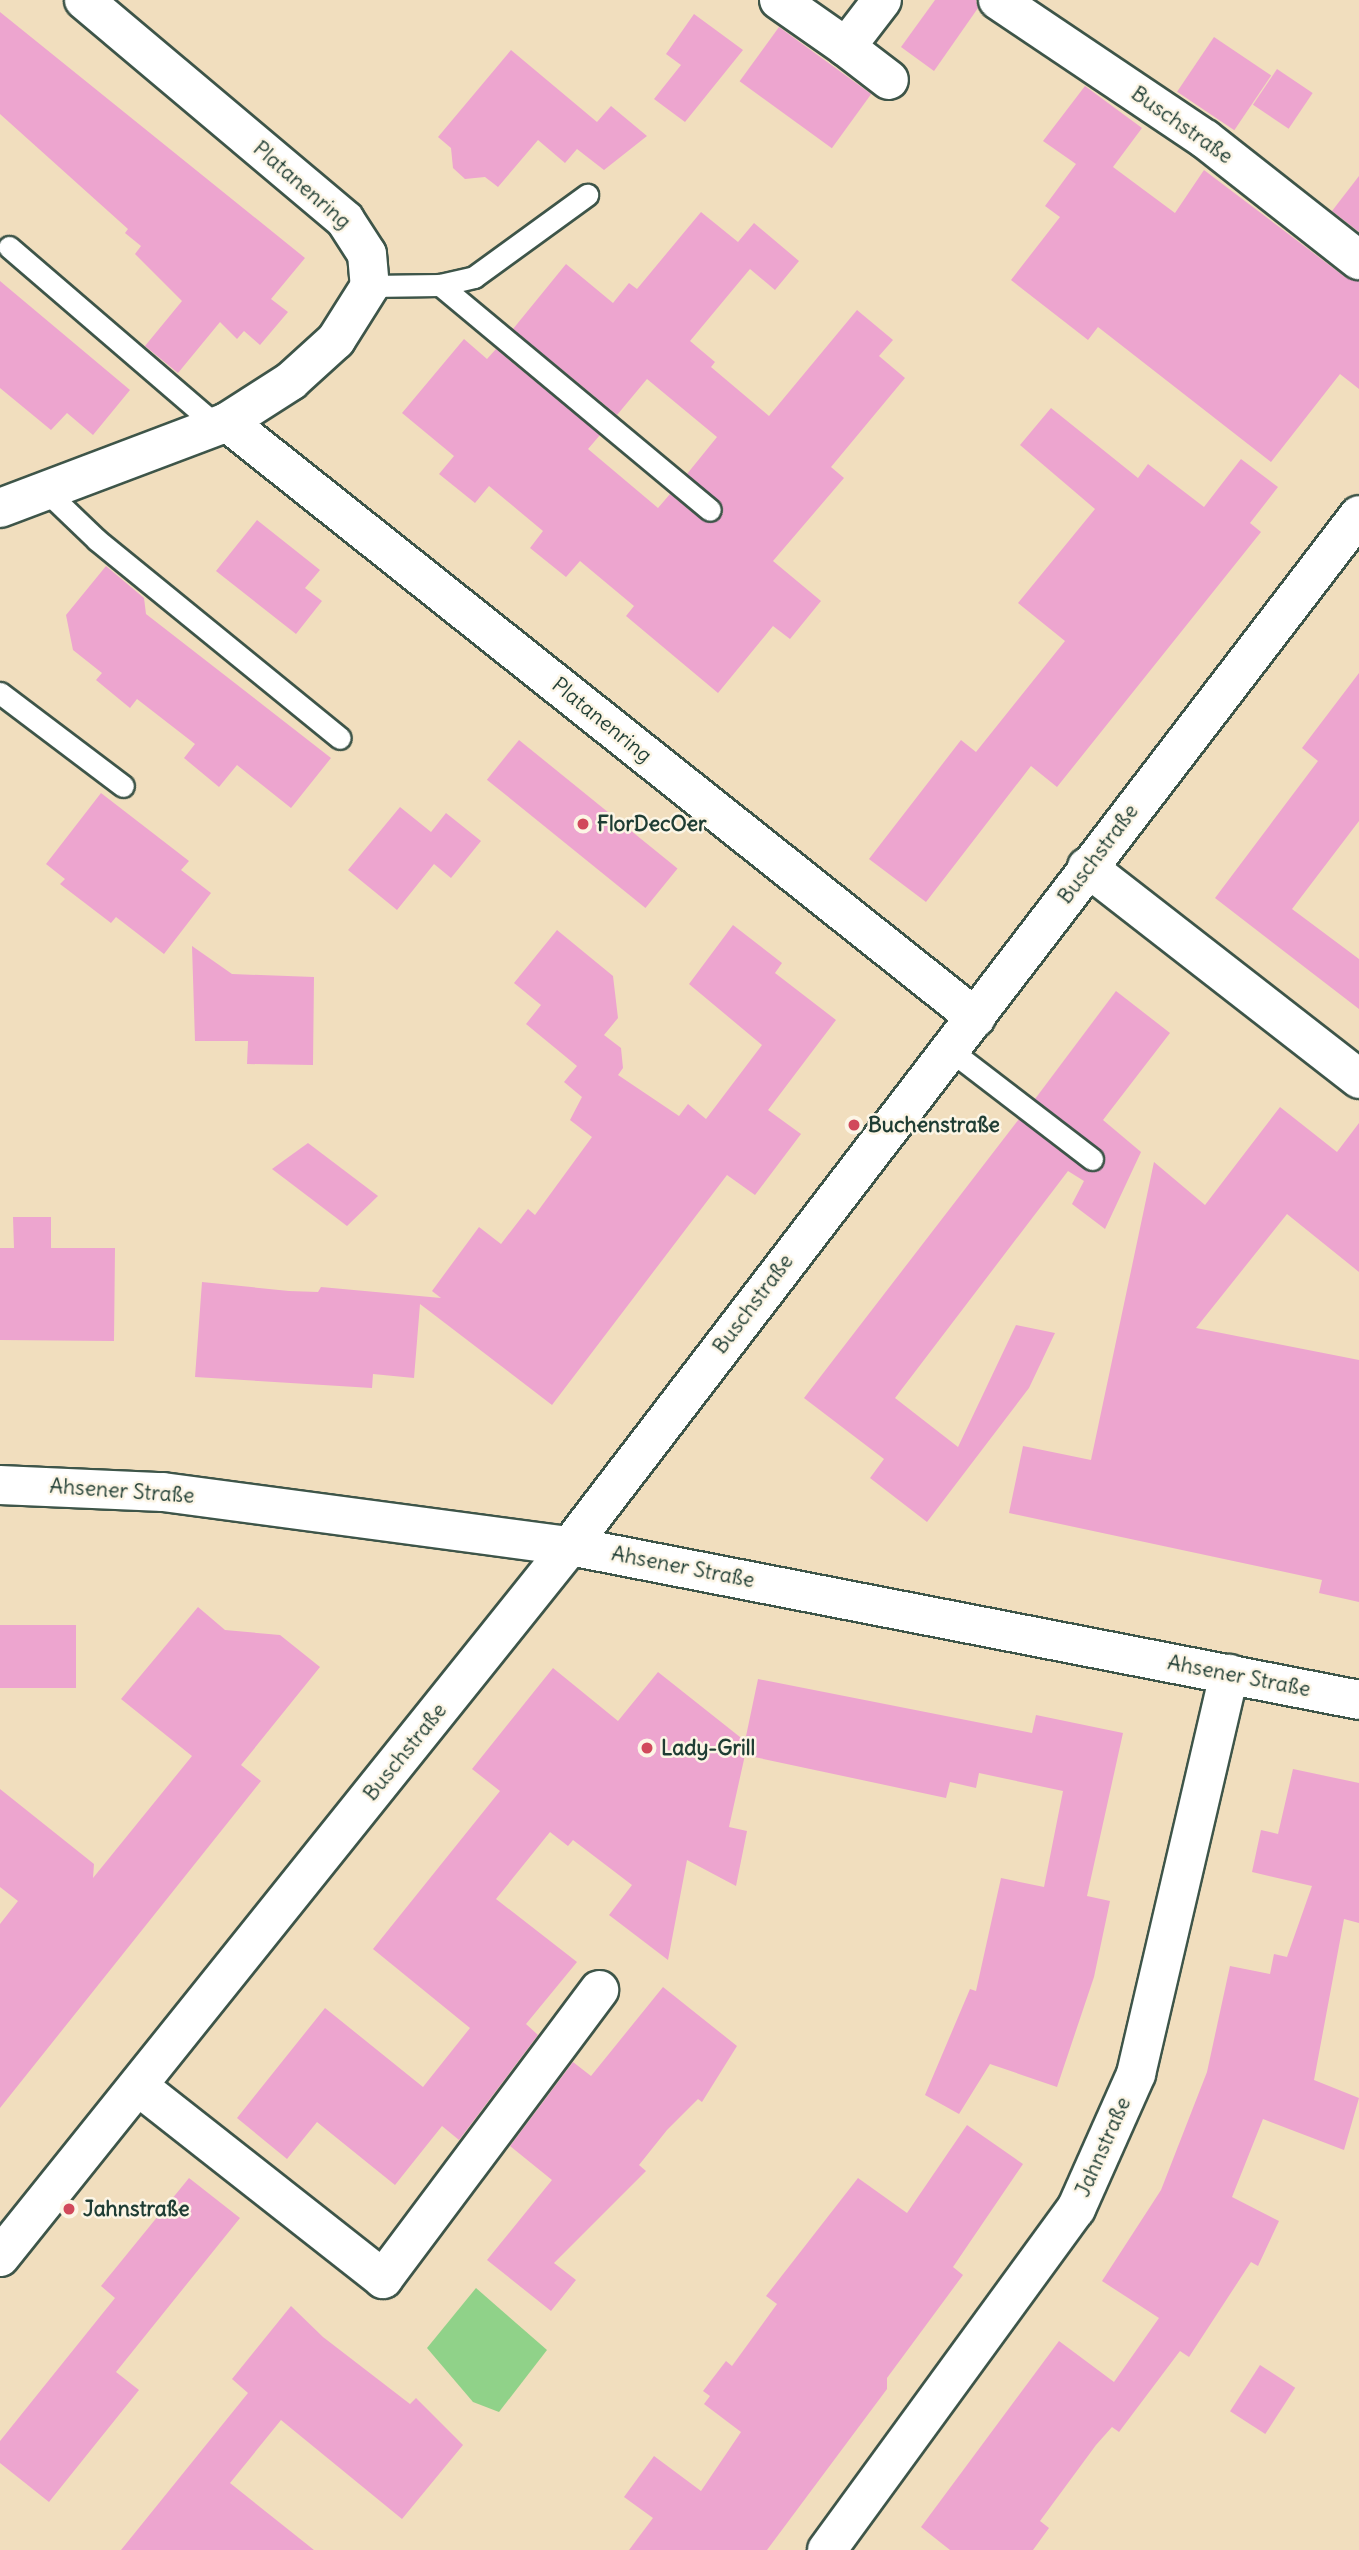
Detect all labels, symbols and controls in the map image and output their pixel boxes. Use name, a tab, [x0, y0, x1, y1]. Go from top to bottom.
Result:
street label: Buschstraße	[1126, 81, 1238, 169]
street label: Platanenring	[248, 136, 356, 234]
street label: Platanenring	[547, 672, 657, 768]
street label: Buschstraße	[1052, 799, 1144, 909]
place label: FlorDecOer	[597, 811, 707, 837]
marker: FlorDecOer	[575, 816, 591, 832]
place label: Buchenstraße	[868, 1112, 1000, 1138]
marker: Buchenstraße	[846, 1117, 862, 1133]
street label: Buschstraße	[707, 1249, 799, 1359]
street label: Ahsener Straße	[49, 1473, 195, 1509]
street label: Ahsener Straße	[609, 1541, 757, 1593]
street label: Ahsener Straße	[1165, 1650, 1313, 1702]
street label: Buschstraße	[358, 1698, 452, 1806]
place label: Lady-Grill	[661, 1735, 755, 1761]
marker: Lady-Grill	[639, 1740, 655, 1756]
street label: Jahnstraße	[1070, 2093, 1136, 2201]
place label: Jahnstraße	[83, 2196, 190, 2222]
marker: Jahnstraße	[61, 2201, 77, 2217]

